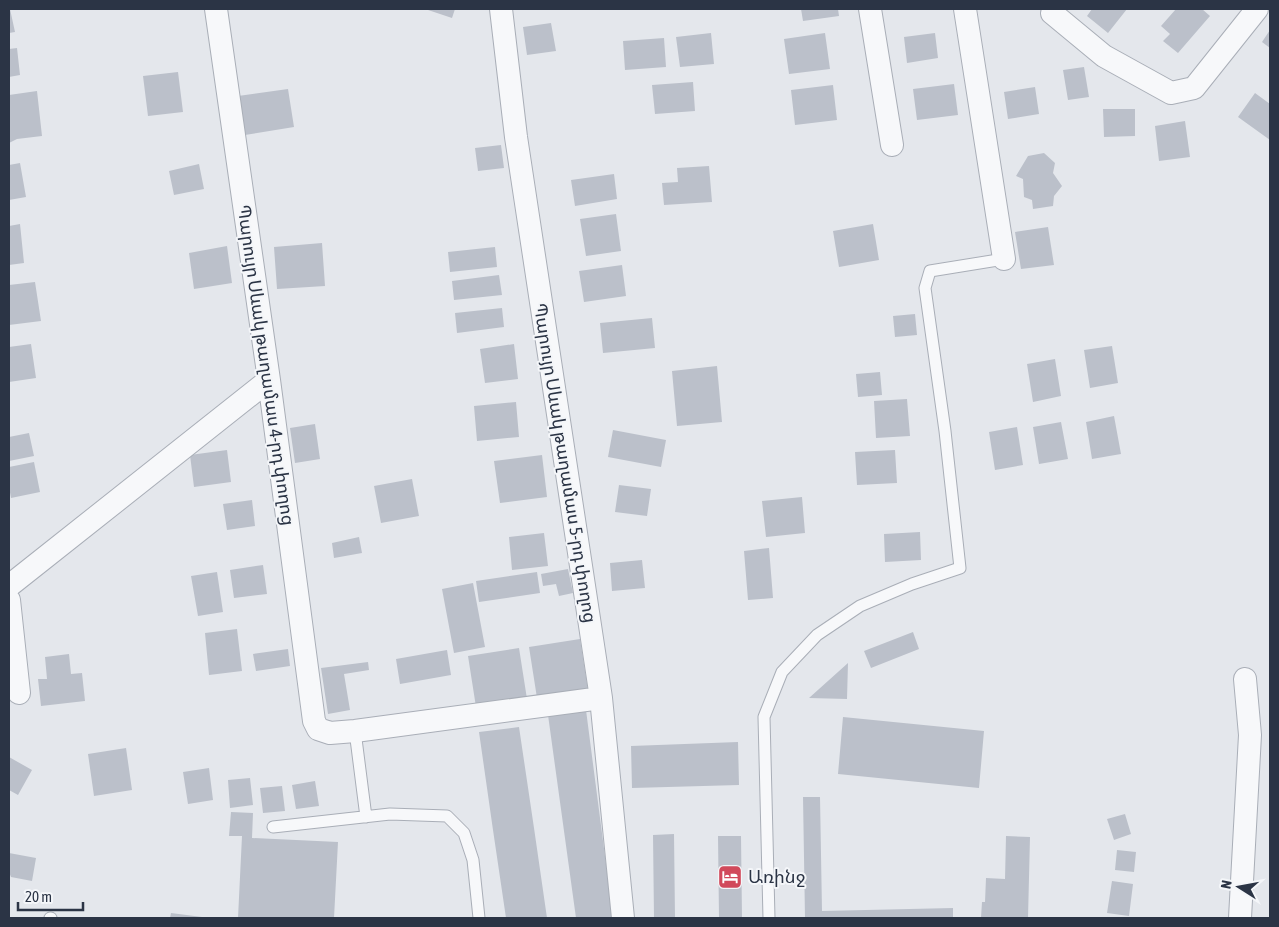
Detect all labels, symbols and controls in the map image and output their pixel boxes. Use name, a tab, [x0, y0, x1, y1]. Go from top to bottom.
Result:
street label: Պարույր Սևակ թաղամաս 4-րդ փողոց	[234, 203, 299, 527]
street label: Պարույր Սևակ թաղամաս 5-րդ փողոց	[530, 301, 601, 624]
north arrow	[1214, 862, 1264, 912]
hotel icon: Առինջ	[717, 864, 743, 890]
place label: Առինջ	[748, 866, 805, 887]
text: N	[1218, 879, 1235, 890]
scale bar	[18, 880, 82, 912]
text: 20 m	[25, 888, 52, 905]

